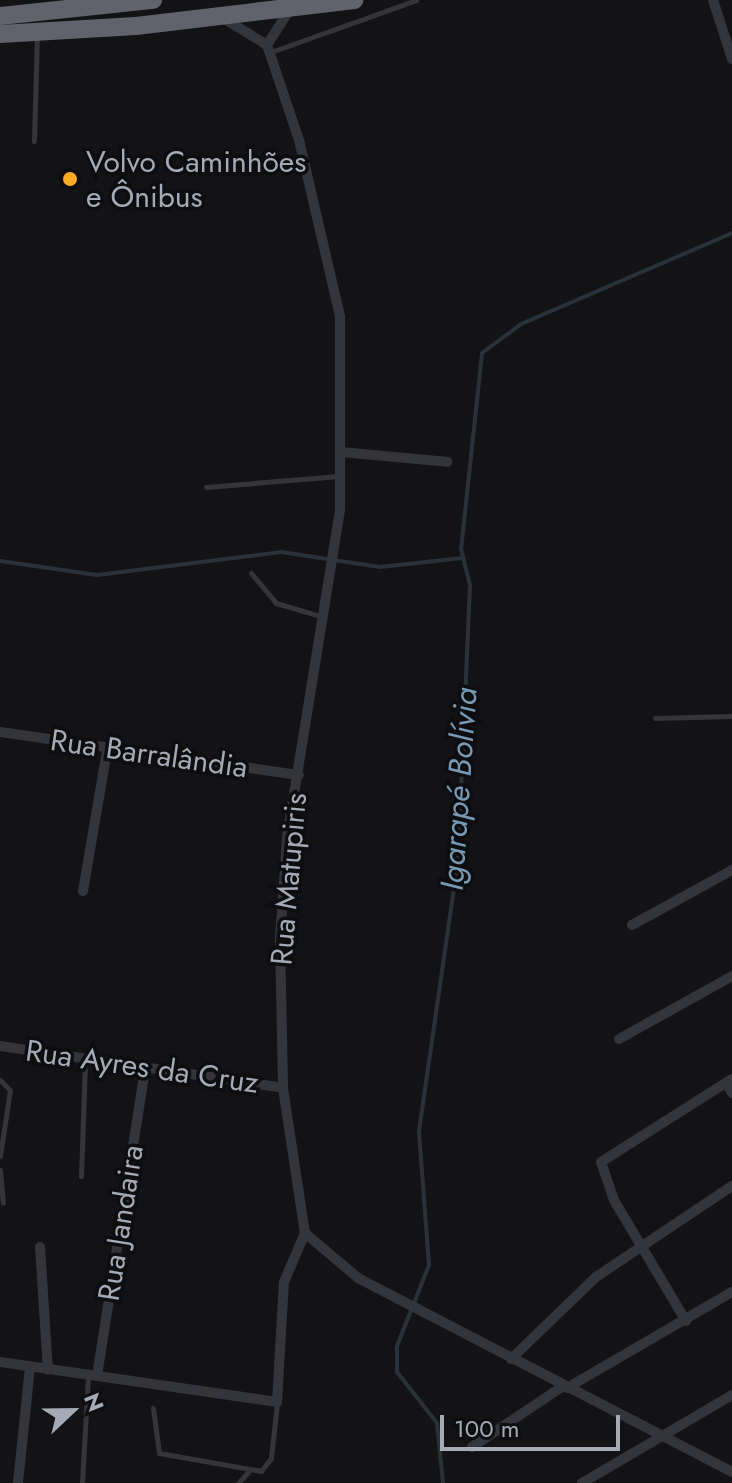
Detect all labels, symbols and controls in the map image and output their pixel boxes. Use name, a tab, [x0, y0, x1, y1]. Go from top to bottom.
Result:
place label: Volvo Caminhões e Ônibus	[86, 144, 306, 214]
marker: Volvo Caminhões e Ônibus	[61, 170, 79, 188]
water label: Igarapé Bolívia	[433, 686, 485, 892]
street label: Rua Barralândia	[48, 722, 250, 786]
street label: Rua Matupiris	[264, 791, 314, 967]
street label: Rua Ayres da Cruz	[23, 1033, 261, 1101]
street label: Rua Jandaira	[91, 1142, 151, 1304]
north arrow	[32, 1371, 112, 1451]
text: N	[76, 1388, 112, 1416]
scale bar	[444, 1399, 624, 1449]
text: 100 m	[454, 1411, 520, 1446]

